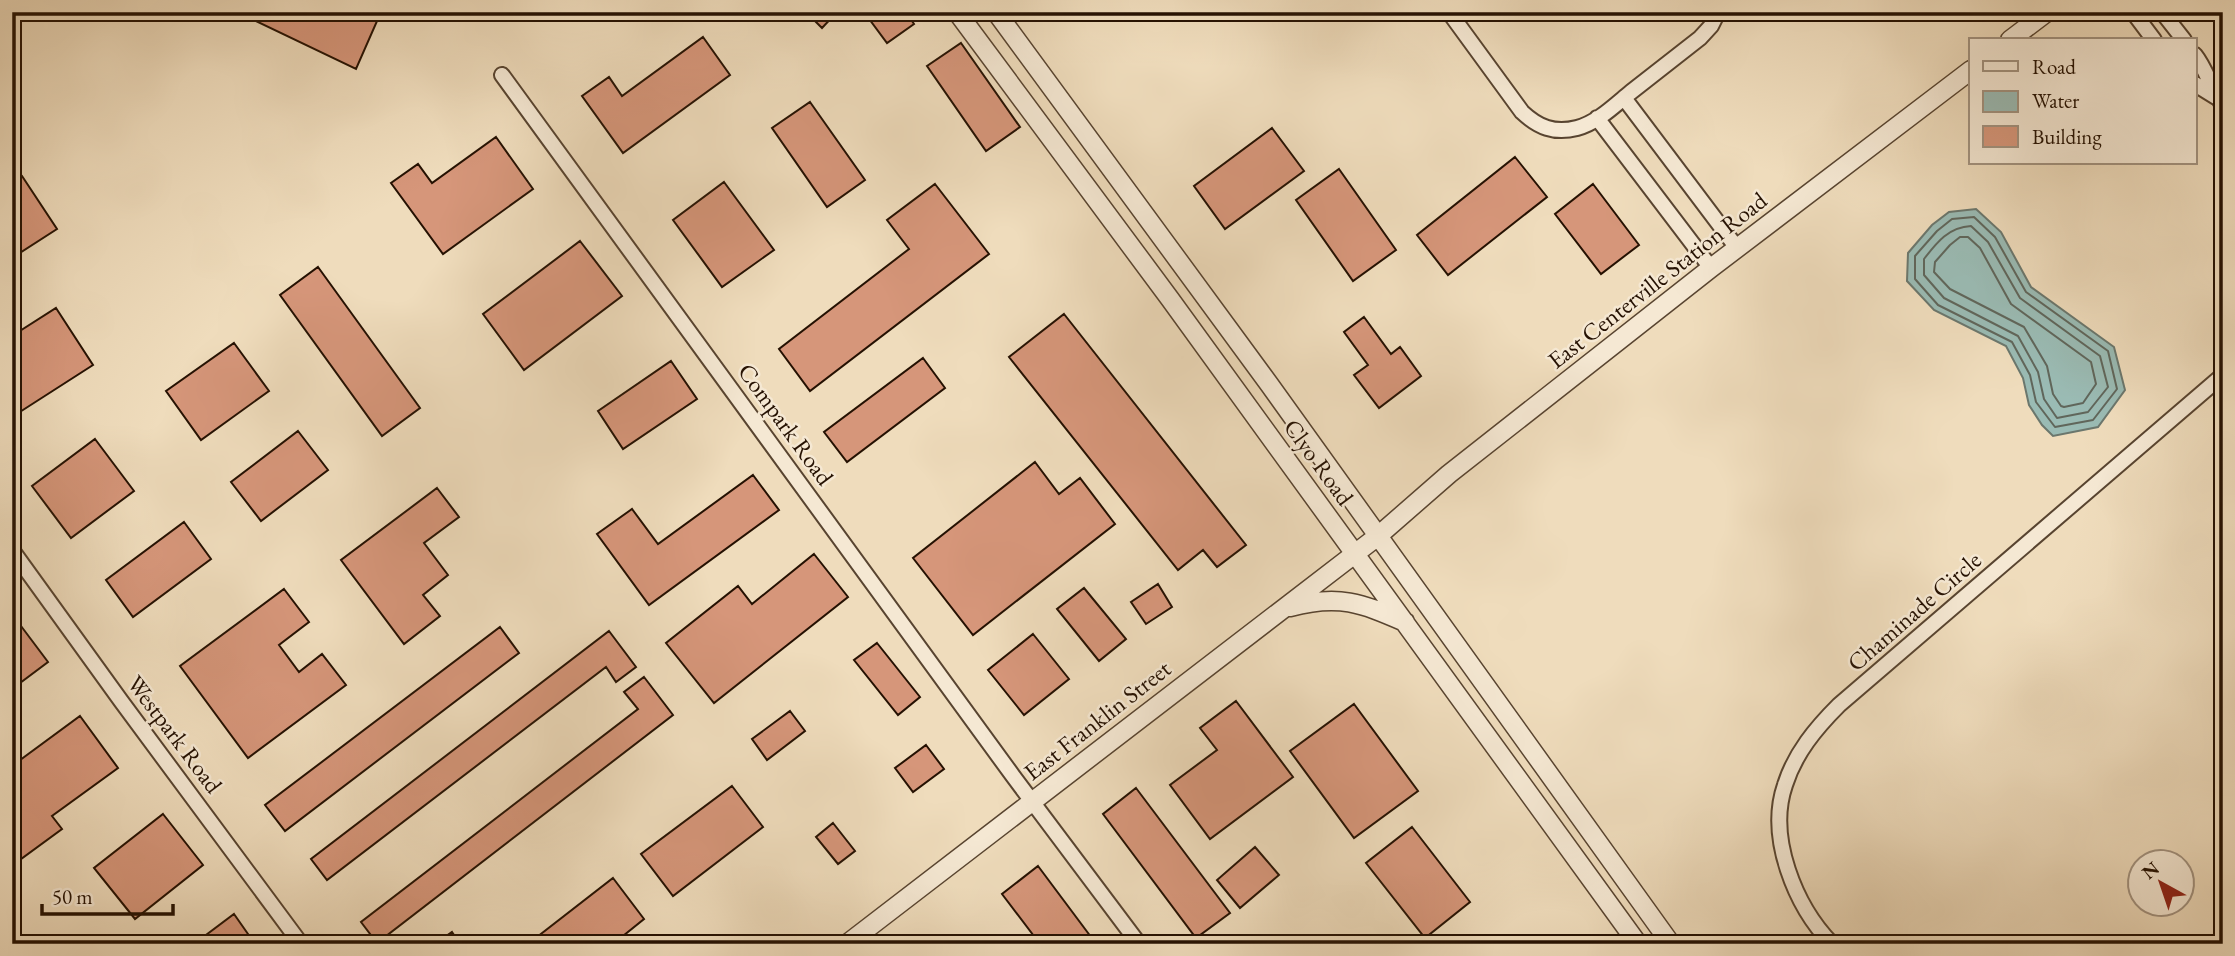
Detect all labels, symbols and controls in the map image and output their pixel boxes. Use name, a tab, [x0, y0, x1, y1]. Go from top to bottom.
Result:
legend	[1969, 38, 2196, 164]
text: Road	[2032, 53, 2076, 80]
text: Water	[2032, 87, 2079, 114]
text: Building	[2032, 123, 2102, 150]
street label: East Centerville Station Road	[1541, 184, 1774, 375]
street label: Compark Road	[731, 357, 841, 492]
street label: Clyo Road	[1277, 413, 1361, 512]
street label: Chaminade Circle	[1840, 544, 1988, 678]
street label: East Franklin Street	[1017, 653, 1177, 787]
street label: Westpark Road	[120, 669, 230, 800]
north arrow	[2126, 848, 2196, 918]
text: N	[2136, 855, 2165, 885]
scale bar	[42, 872, 173, 916]
text: 50 m	[52, 883, 93, 910]

